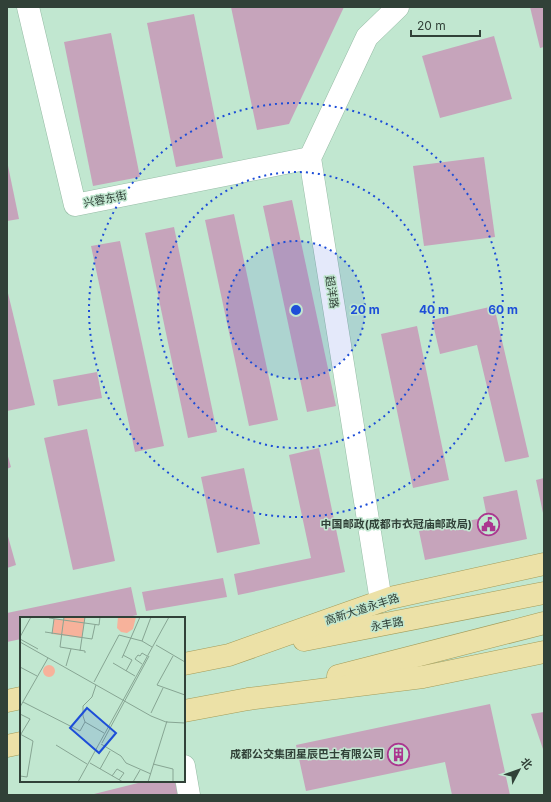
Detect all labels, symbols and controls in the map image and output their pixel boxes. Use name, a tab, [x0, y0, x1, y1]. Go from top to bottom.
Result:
scale bar	[411, 12, 480, 38]
text: 20 m	[417, 18, 446, 33]
street label: 兴蓉东街	[82, 188, 128, 210]
street label: 超洋路	[323, 275, 341, 309]
text: 20 m	[350, 302, 380, 317]
text: 40 m	[419, 302, 449, 317]
text: 60 m	[488, 302, 518, 317]
centre of rings	[289, 303, 303, 317]
public building icon: 中国邮政(成都市衣冠庙邮政局)	[475, 511, 501, 537]
place label: 中国邮政(成都市衣冠庙邮政局)	[321, 517, 472, 531]
street label: 高新大道永丰路	[323, 591, 401, 627]
street label: 永丰路	[370, 614, 404, 634]
inset map	[20, 617, 185, 782]
building icon: 成都公交集团星辰巴士有限公司	[386, 741, 412, 767]
place label: 成都公交集团星辰巴士有限公司	[230, 747, 384, 761]
north arrow	[499, 750, 539, 790]
text: 北	[518, 755, 535, 772]

